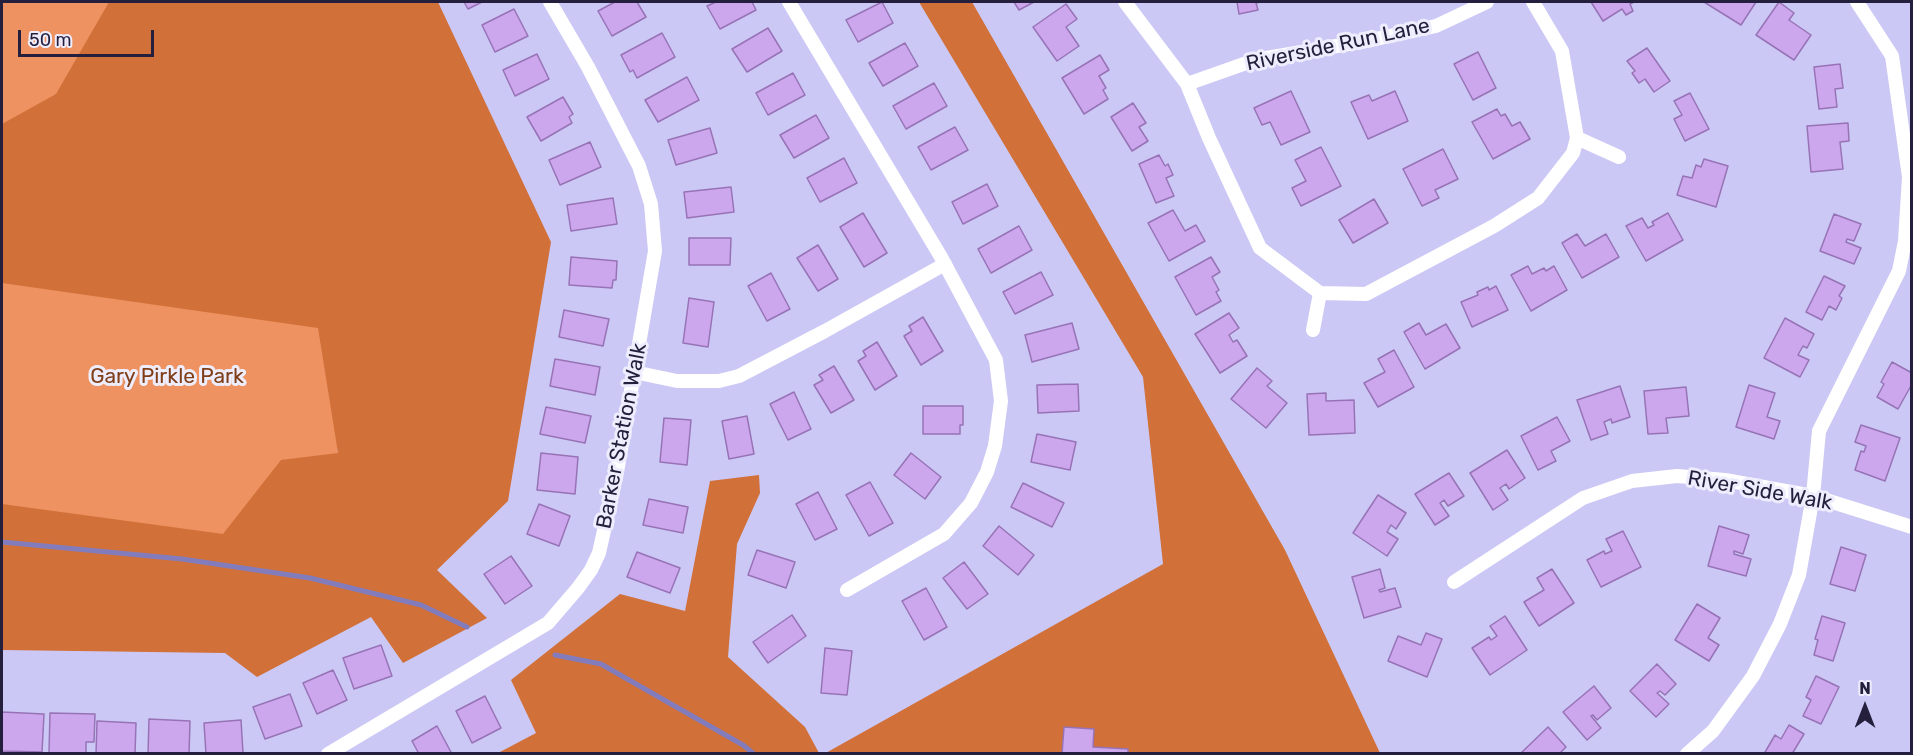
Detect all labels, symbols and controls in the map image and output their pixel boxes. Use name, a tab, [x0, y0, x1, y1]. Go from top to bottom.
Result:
street label: Riverside Run Lane	[1244, 13, 1432, 77]
scale bar	[21, 18, 158, 56]
text: 50 m	[29, 29, 72, 51]
street label: Barker Station Walk	[592, 341, 652, 531]
park label: Gary Pirkle Park	[90, 364, 244, 390]
street label: River Side Walk	[1686, 466, 1834, 516]
north arrow	[1835, 677, 1895, 737]
text: N	[1859, 679, 1871, 698]

